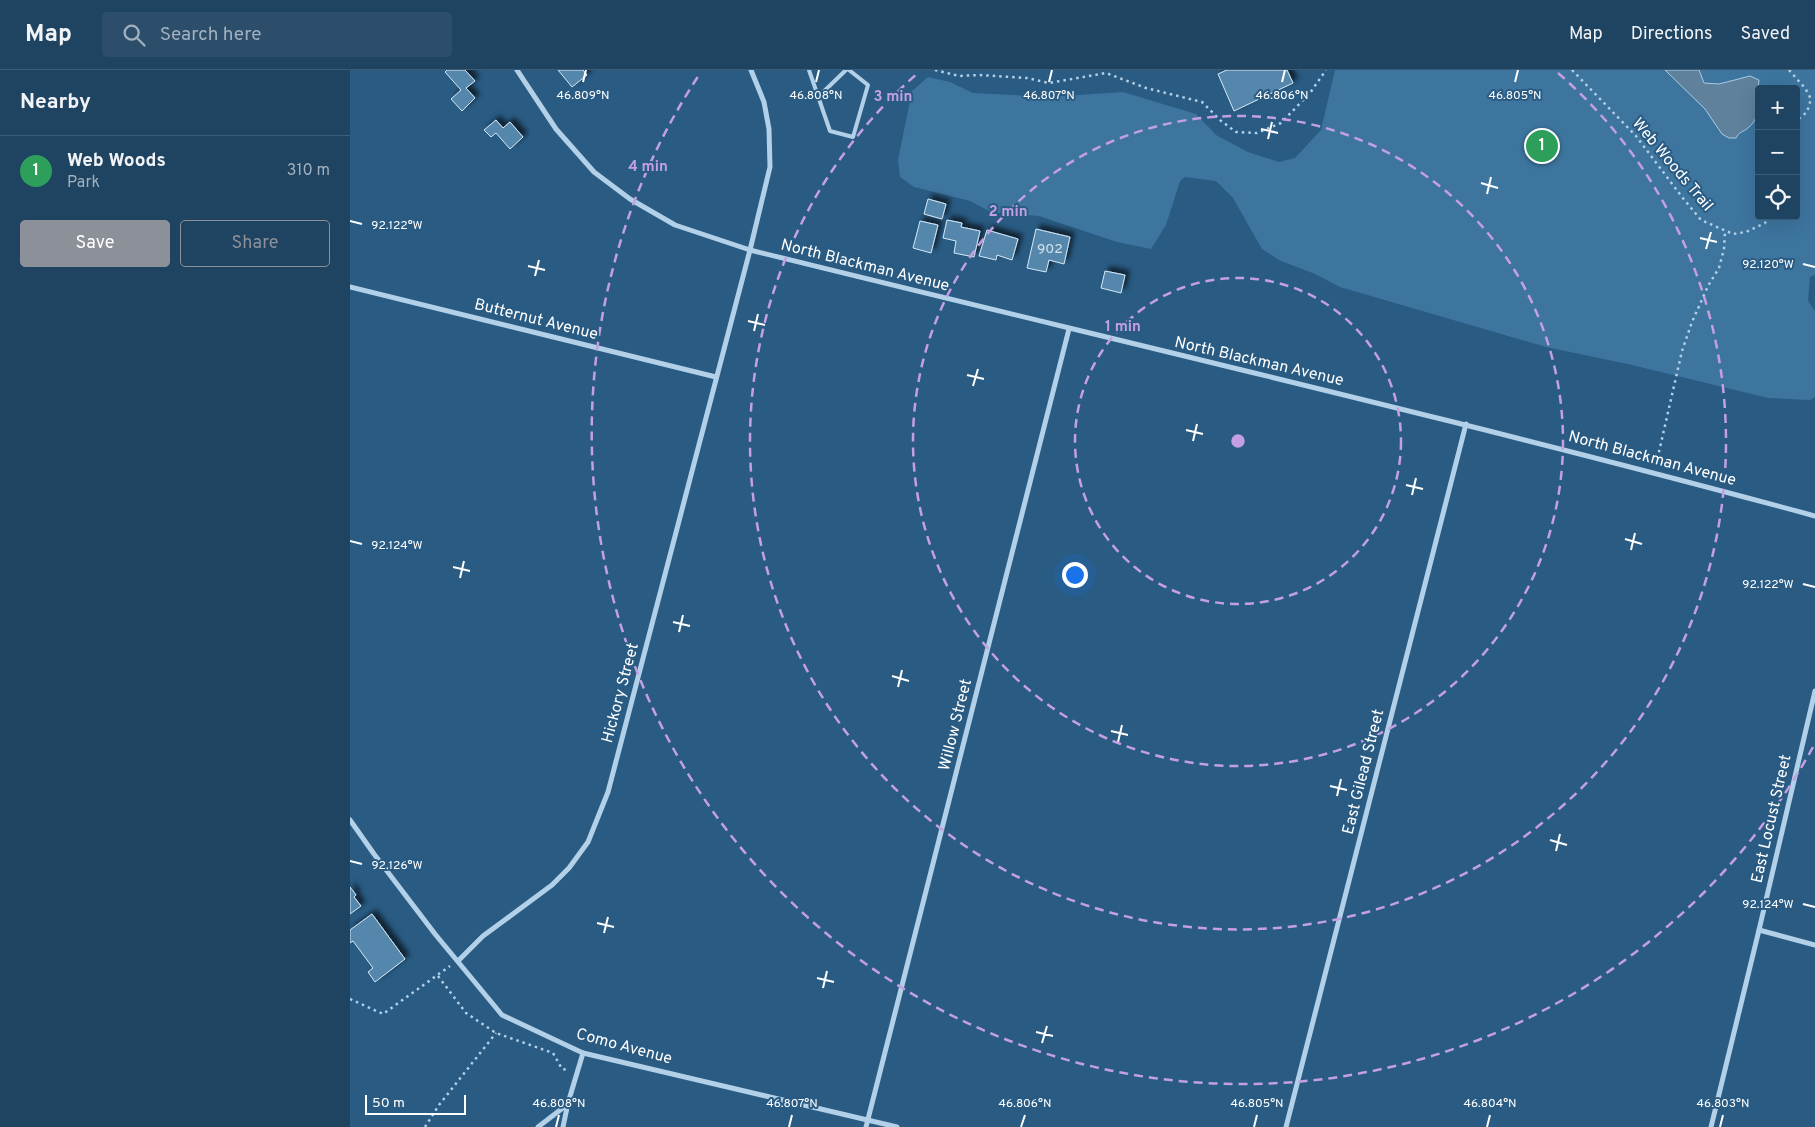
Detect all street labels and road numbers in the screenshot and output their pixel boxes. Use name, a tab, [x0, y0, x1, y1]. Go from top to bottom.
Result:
street label: Web Woods Trail	[1627, 114, 1717, 216]
street label: North Blackman Avenue	[779, 235, 951, 297]
street label: Butternut Avenue	[472, 295, 600, 345]
street label: North Blackman Avenue	[1172, 333, 1346, 391]
street label: North Blackman Avenue	[1566, 427, 1738, 491]
street label: Hickory Street	[598, 641, 644, 745]
street label: Willow Street	[935, 677, 977, 773]
street label: East Gilead Street	[1339, 707, 1389, 837]
street label: East Locust Street	[1747, 753, 1797, 885]
street label: Como Avenue	[574, 1025, 674, 1069]

